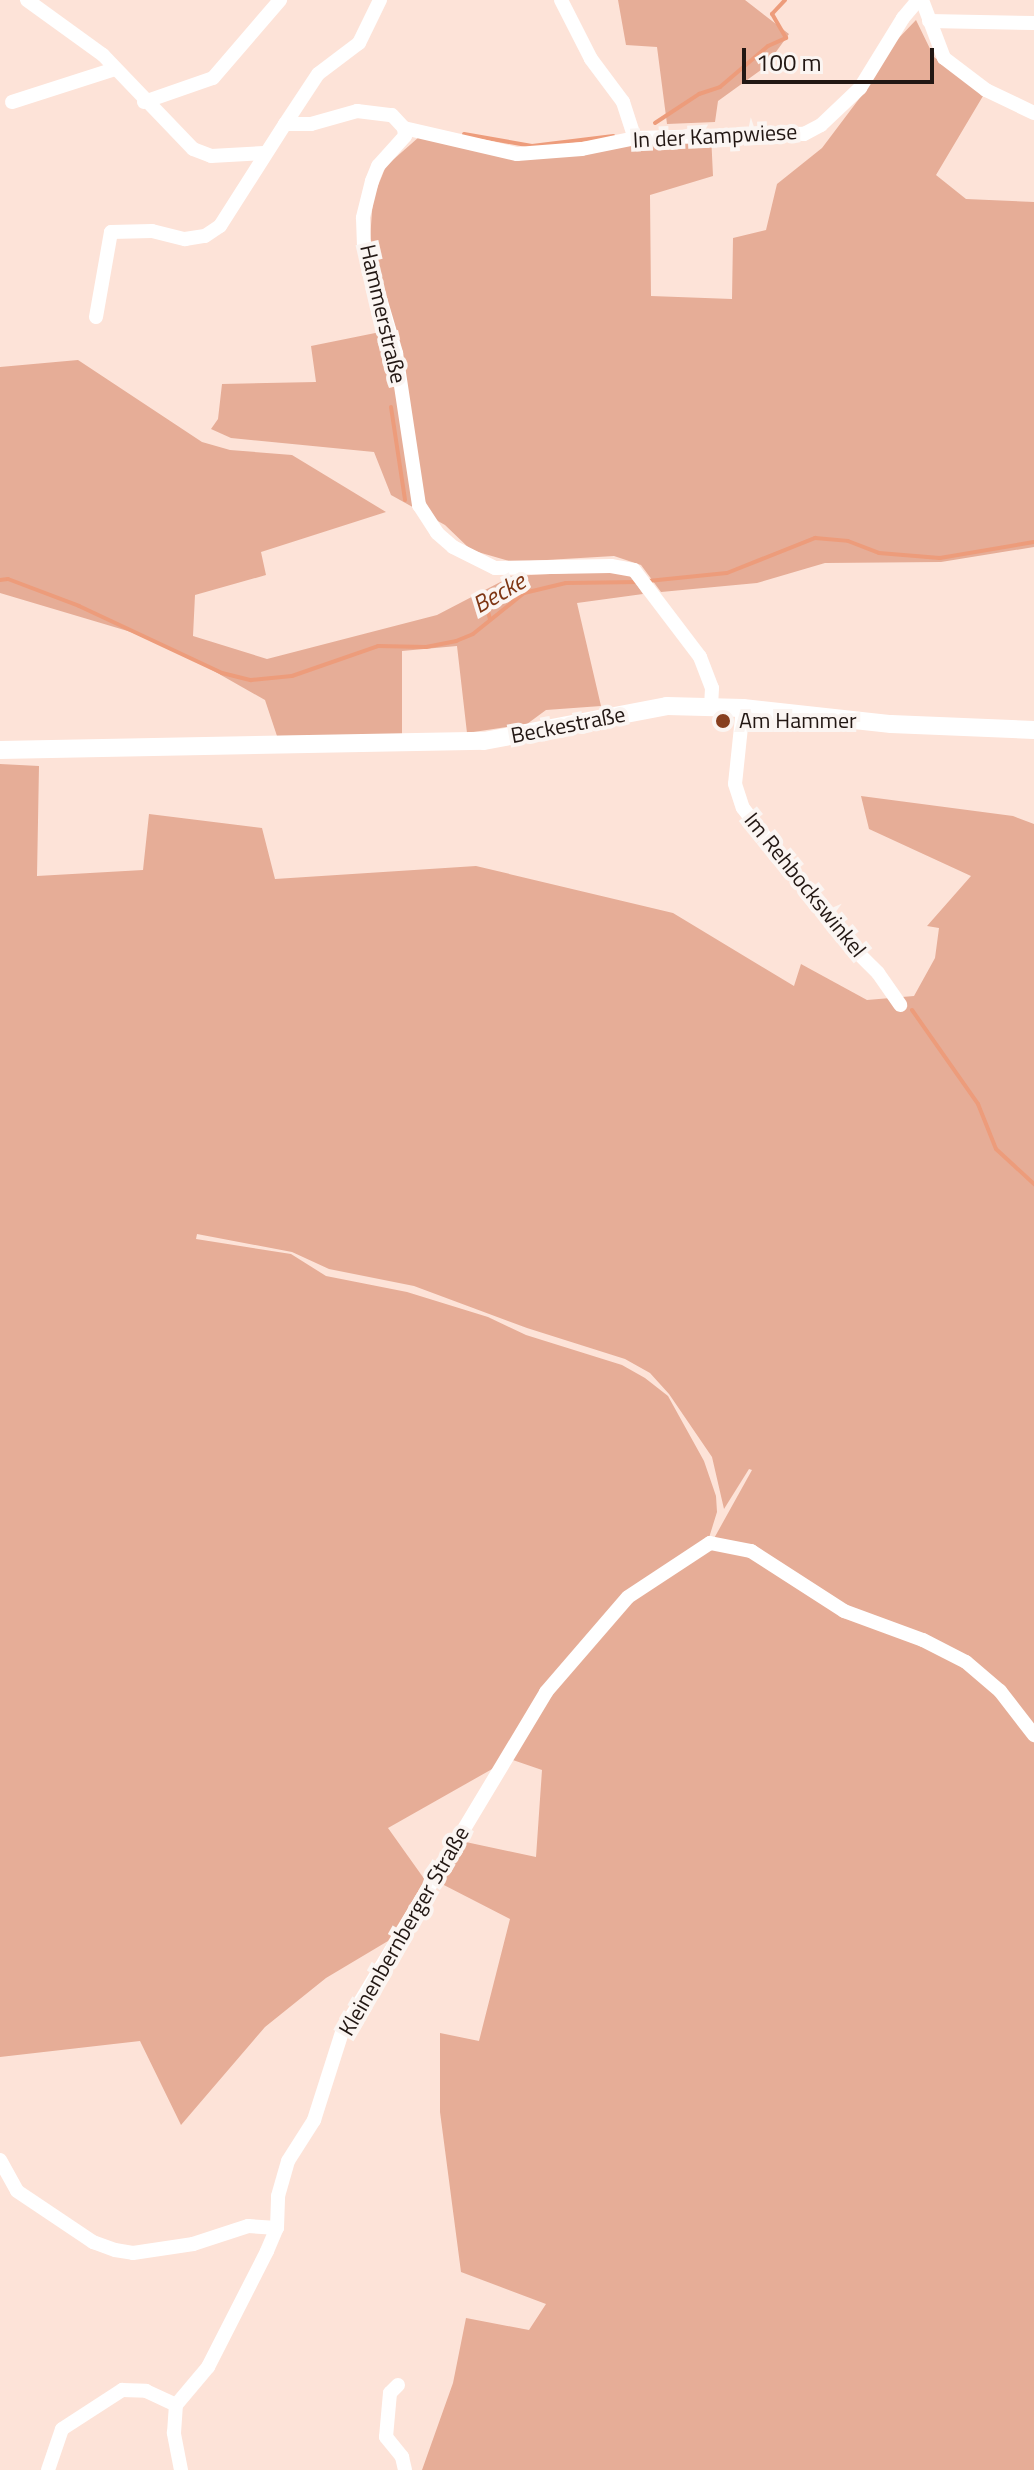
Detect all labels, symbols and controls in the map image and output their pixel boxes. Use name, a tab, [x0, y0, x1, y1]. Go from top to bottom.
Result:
scale bar	[746, 32, 938, 82]
text: 100 m	[756, 44, 822, 80]
street label: In der Kampwiese	[632, 119, 798, 153]
street label: Hammerstraße	[354, 242, 412, 386]
water label: Becke	[468, 567, 530, 619]
street label: Beckestraße	[509, 701, 627, 749]
place label: Am Hammer	[739, 708, 857, 734]
marker: Am Hammer	[714, 712, 732, 730]
street label: Im Rehbockswinkel	[739, 807, 871, 963]
street label: Kleinenbernberger Straße	[333, 1822, 475, 2040]

